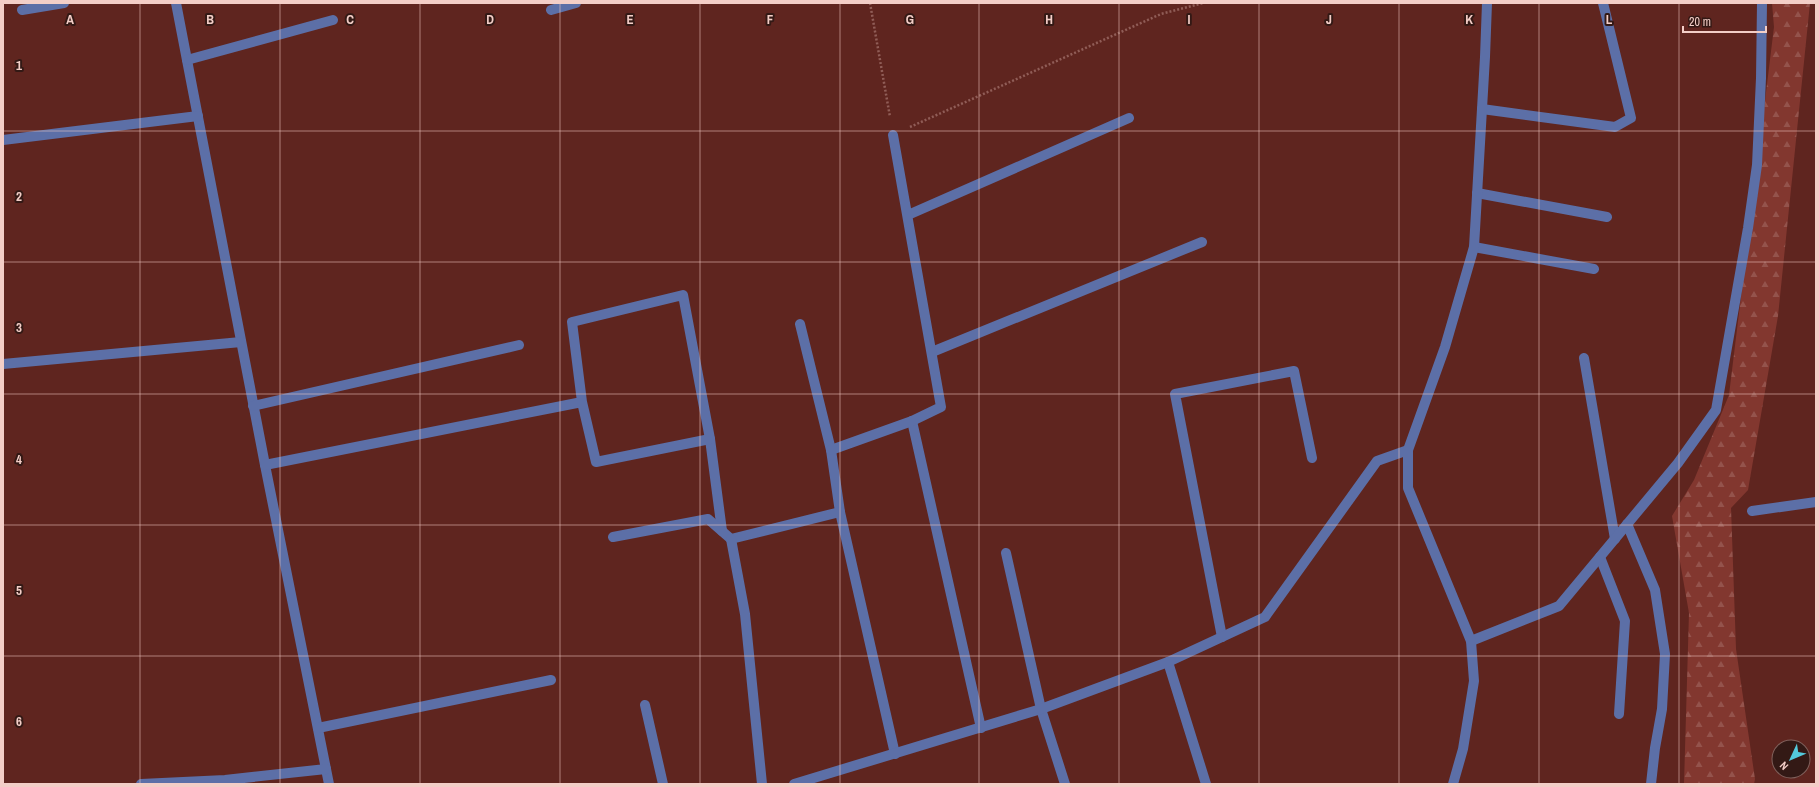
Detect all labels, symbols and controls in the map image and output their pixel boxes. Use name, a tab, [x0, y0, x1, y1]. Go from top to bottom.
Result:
scale bar	[1683, 8, 1766, 34]
text: A	[66, 11, 74, 28]
text: B	[206, 11, 214, 28]
text: C	[346, 11, 354, 28]
text: D	[486, 11, 494, 28]
text: E	[626, 11, 634, 28]
text: F	[767, 11, 774, 28]
text: G	[906, 11, 914, 28]
text: H	[1045, 11, 1053, 28]
text: I	[1188, 11, 1191, 28]
text: J	[1326, 11, 1332, 28]
text: K	[1465, 11, 1473, 28]
text: L	[1606, 11, 1613, 28]
text: 20 m	[1689, 14, 1711, 30]
text: 1	[16, 57, 22, 74]
text: 2	[16, 188, 22, 205]
text: 3	[16, 319, 22, 336]
text: 4	[16, 451, 22, 468]
text: 5	[16, 582, 22, 599]
text: 6	[16, 713, 22, 730]
north arrow	[1771, 739, 1811, 779]
text: N	[1777, 759, 1791, 773]

